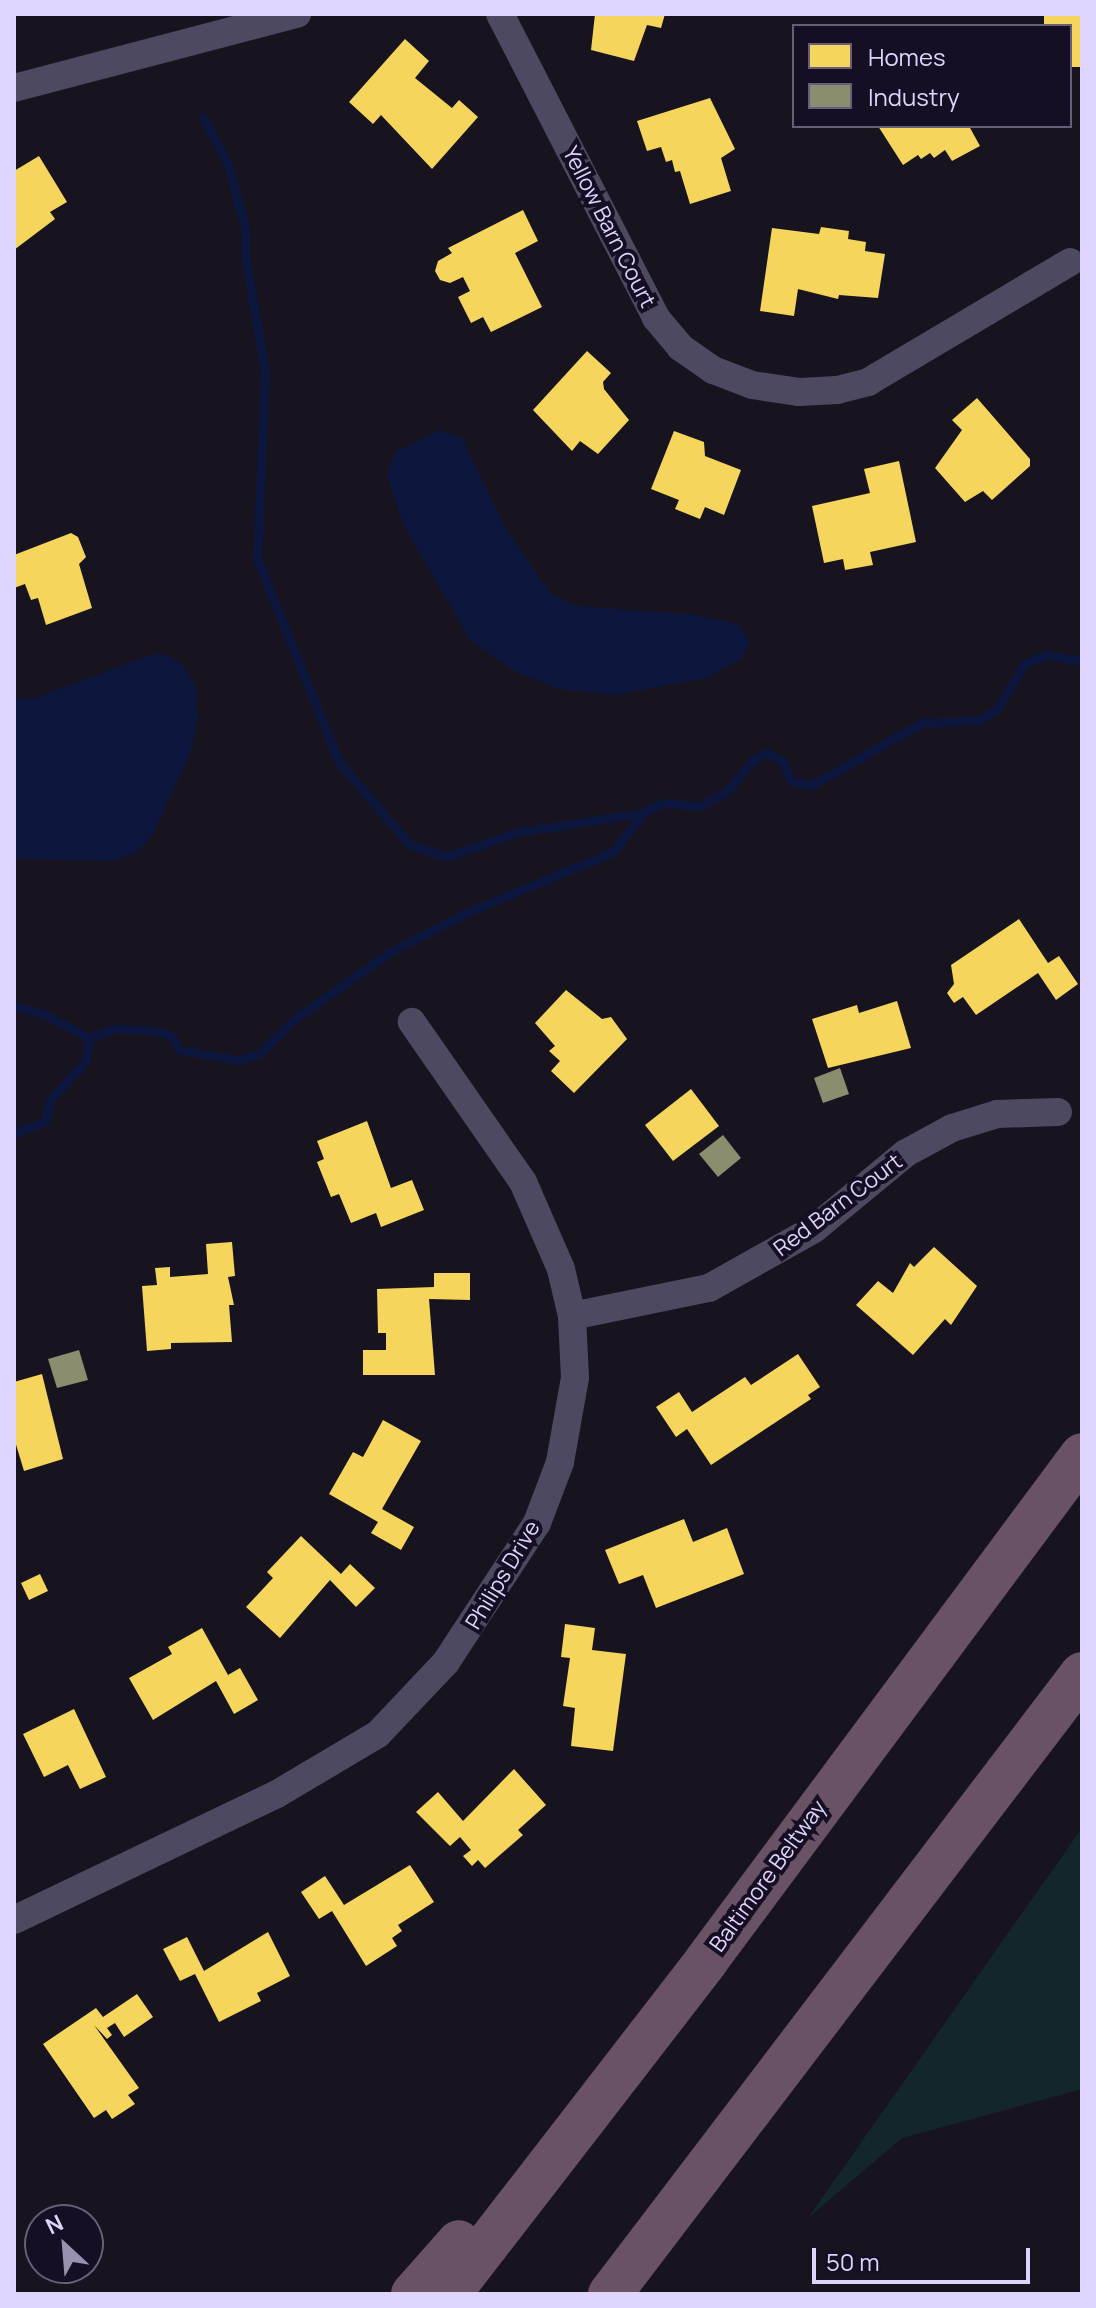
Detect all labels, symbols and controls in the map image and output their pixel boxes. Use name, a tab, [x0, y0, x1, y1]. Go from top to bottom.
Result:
legend	[792, 24, 1072, 128]
text: Homes	[868, 40, 946, 73]
text: Industry	[868, 80, 960, 113]
street label: Yellow Barn Court	[557, 142, 661, 312]
street label: Red Barn Court	[769, 1148, 907, 1262]
street label: Philips Drive	[460, 1516, 546, 1634]
street label: Baltimore Beltway	[704, 1795, 832, 1957]
north arrow	[24, 2204, 104, 2284]
text: N	[41, 2207, 68, 2241]
scale bar	[816, 2232, 1034, 2282]
text: 50 m	[826, 2245, 880, 2278]

